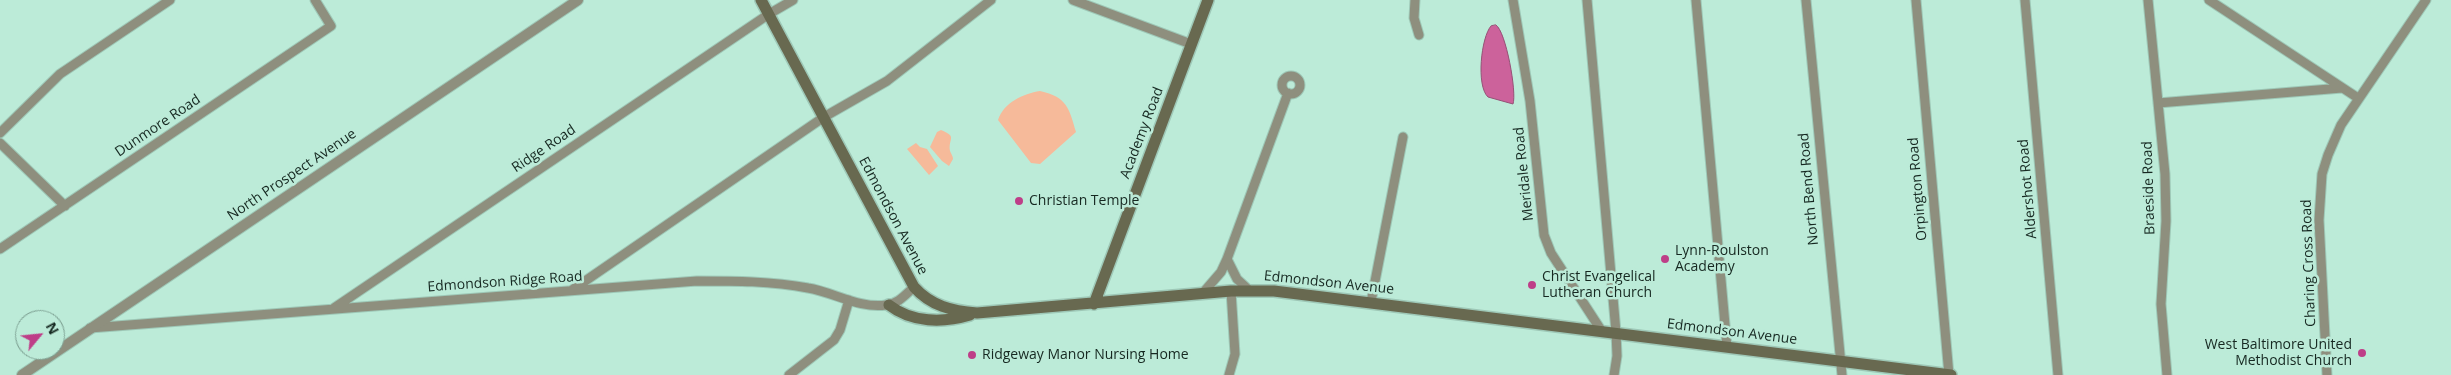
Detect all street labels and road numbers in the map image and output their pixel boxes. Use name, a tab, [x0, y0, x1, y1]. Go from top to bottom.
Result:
street label: Academy Road	[1117, 85, 1167, 181]
street label: Dunmore Road	[112, 91, 204, 161]
street label: Ridge Road	[509, 122, 579, 176]
street label: North Prospect Avenue	[224, 126, 360, 224]
street label: Meridale Road	[1511, 126, 1537, 222]
street label: North Bend Road	[1796, 132, 1822, 246]
street label: Orpington Road	[1905, 136, 1931, 242]
street label: Aldershot Road	[2015, 138, 2041, 240]
street label: Braeside Road	[2139, 141, 2159, 235]
street label: Edmondson Avenue	[855, 154, 931, 278]
street label: Charing Cross Road	[2298, 199, 2320, 327]
street label: Edmondson Ridge Road	[427, 268, 583, 296]
street label: Edmondson Avenue	[1263, 268, 1395, 298]
street label: Edmondson Avenue	[1666, 316, 1798, 348]

